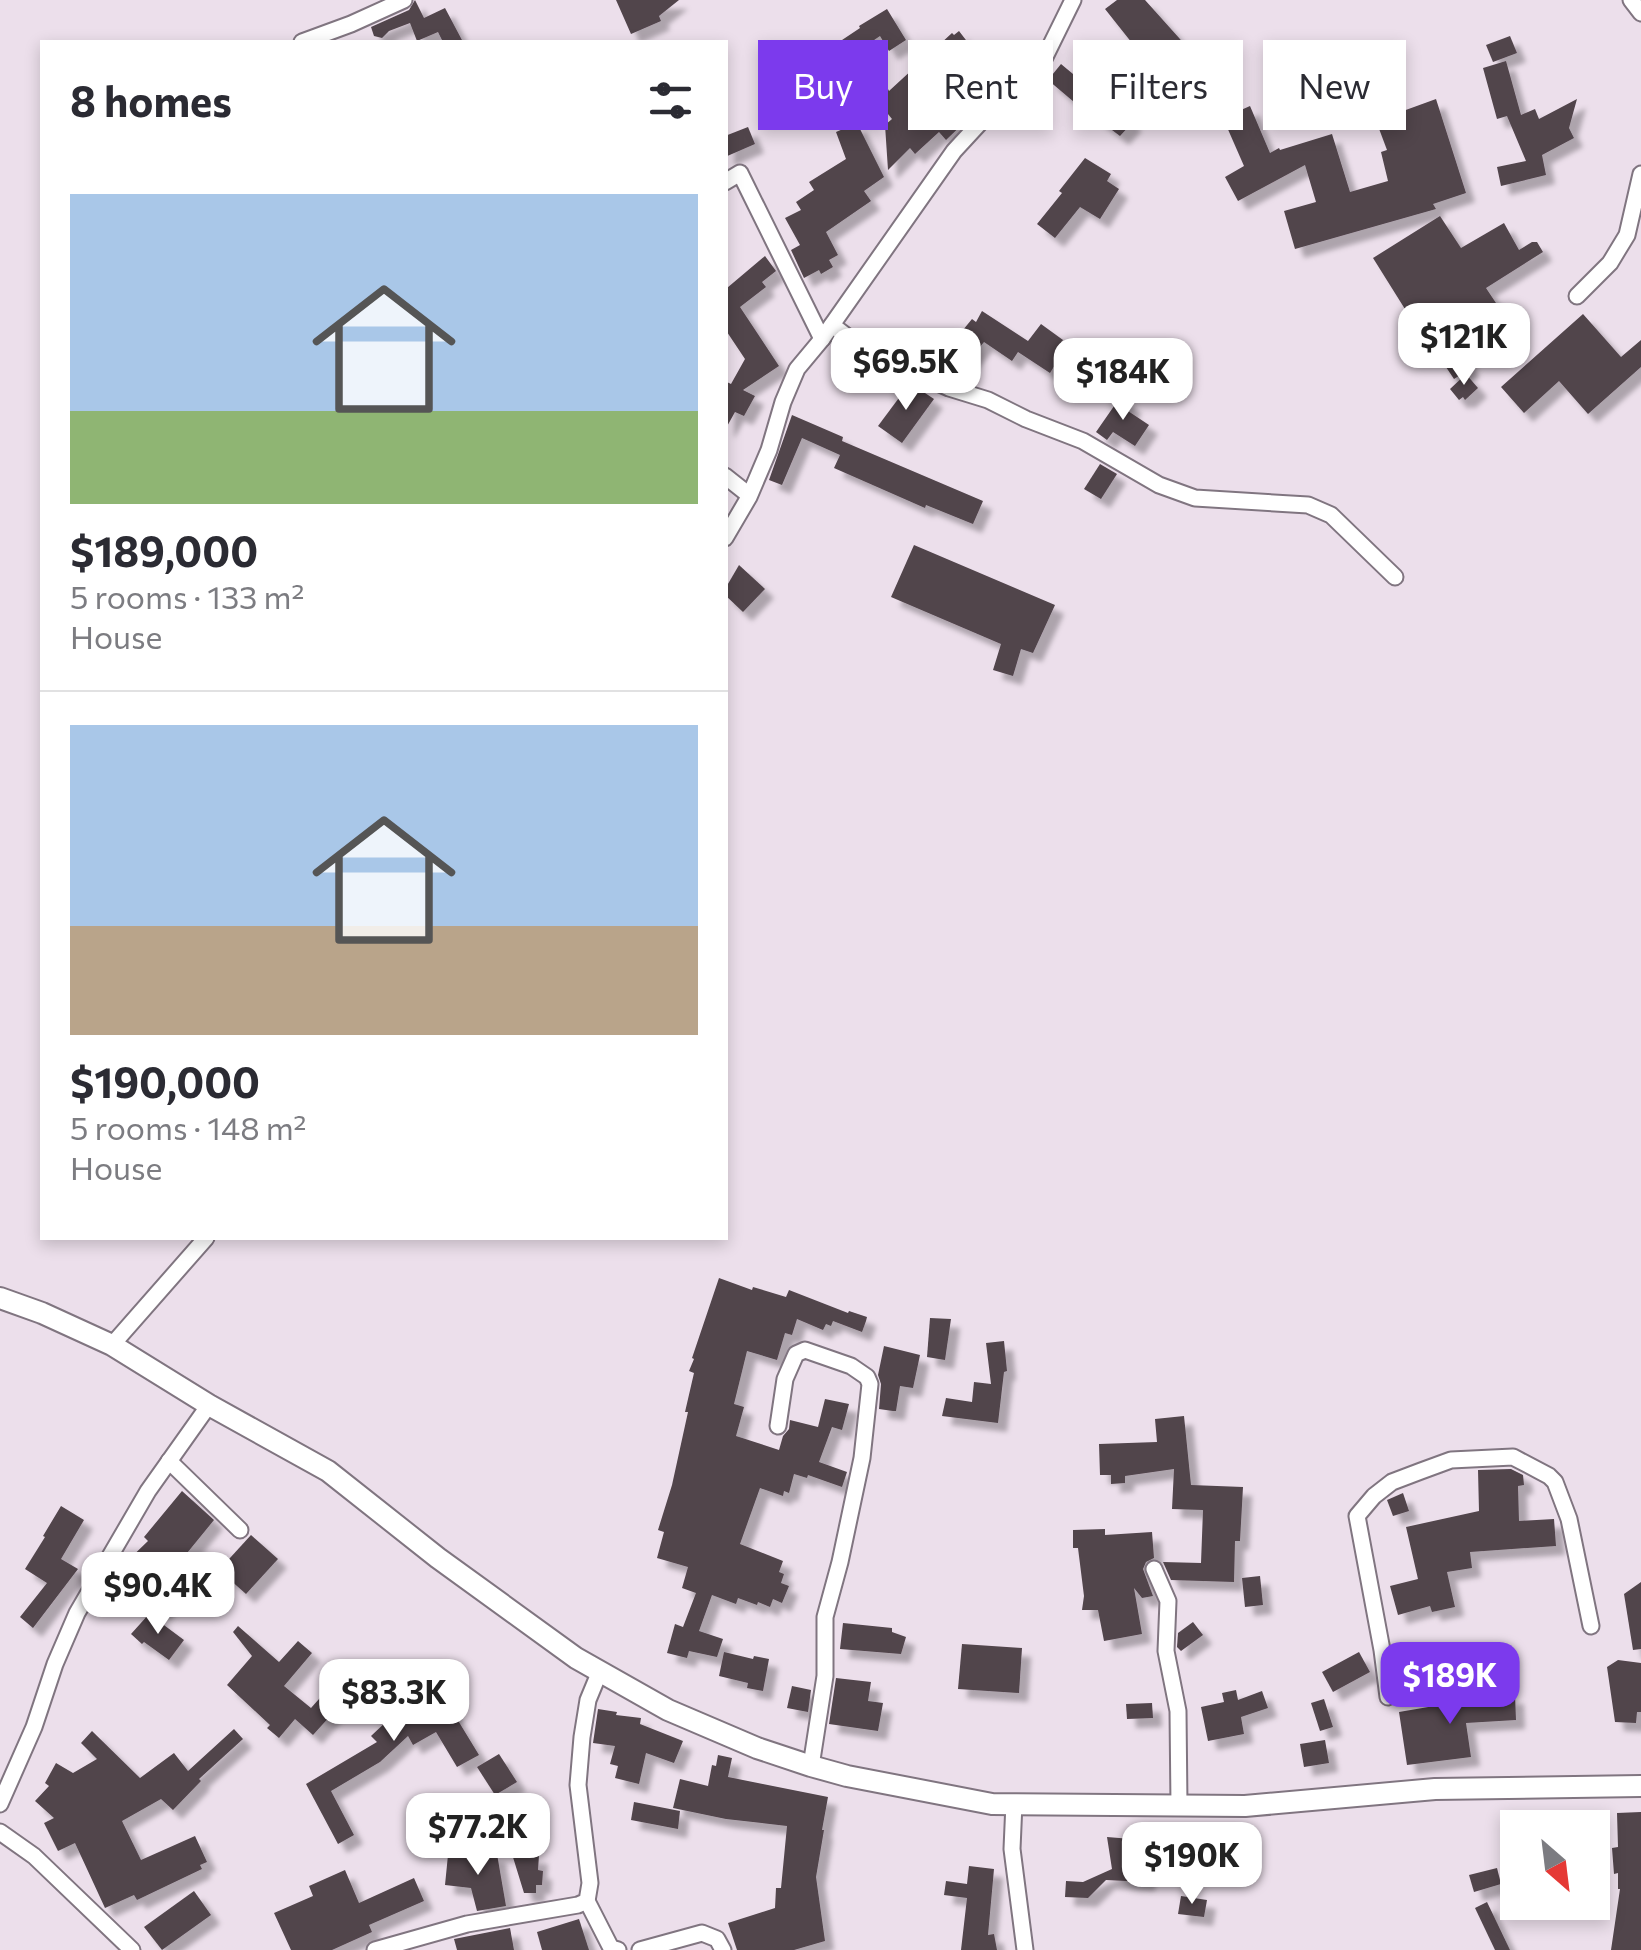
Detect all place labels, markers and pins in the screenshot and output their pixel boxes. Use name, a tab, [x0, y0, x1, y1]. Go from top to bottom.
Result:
pin: $121K	[1394, 303, 1534, 388]
pin: $69.5K	[825, 328, 987, 413]
pin: $184K	[1053, 338, 1193, 423]
pin: $90.4K	[77, 1552, 239, 1637]
pin: $189K	[1380, 1642, 1520, 1727]
pin: $83.3K	[313, 1659, 475, 1744]
pin: $77.2K	[397, 1793, 559, 1878]
pin: $190K	[1122, 1822, 1262, 1907]

